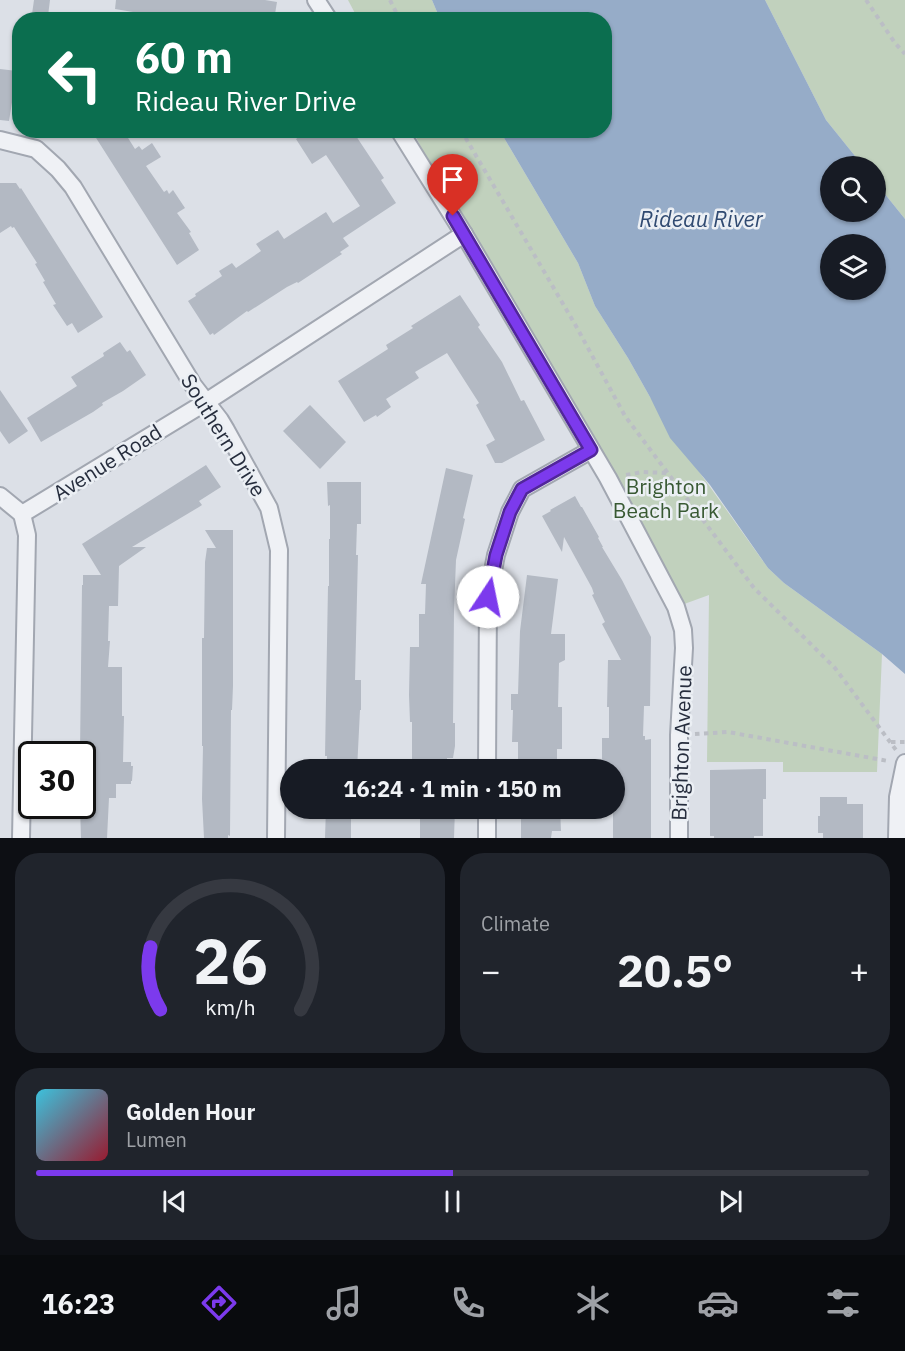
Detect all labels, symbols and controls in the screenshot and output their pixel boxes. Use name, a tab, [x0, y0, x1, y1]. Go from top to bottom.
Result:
text: 60 m	[135, 30, 233, 85]
icon: left	[36, 36, 114, 114]
text: Rideau River Drive	[135, 83, 357, 118]
pin	[427, 154, 478, 216]
map controls	[820, 156, 886, 300]
button: search	[820, 156, 886, 222]
icon: arrive	[436, 163, 469, 196]
water label: Rideau River	[639, 204, 764, 233]
button: layers	[820, 234, 886, 300]
street label: Southern Drive	[175, 368, 273, 502]
street label: Avenue Road	[47, 417, 167, 507]
park label: Brighton Beach Park	[613, 472, 719, 524]
position arrow	[456, 565, 520, 629]
street label: Brighton Avenue	[664, 665, 698, 821]
speed limit sign: 30	[18, 741, 96, 819]
text: 16:24 · 1 min · 150 m	[343, 774, 562, 803]
text: Climate	[481, 910, 550, 937]
text: 26	[193, 920, 267, 1001]
text: 20.5°	[617, 941, 733, 999]
text: −	[481, 949, 501, 992]
text: +	[849, 949, 869, 992]
text: km/h	[205, 993, 255, 1021]
text: Golden Hour	[126, 1097, 255, 1126]
text: Lumen	[126, 1126, 187, 1153]
icon: previous	[158, 1185, 191, 1218]
icon: pause	[436, 1185, 469, 1218]
icon: next	[714, 1185, 747, 1218]
icon: directions	[198, 1282, 240, 1324]
icon: music	[323, 1282, 365, 1324]
icon: phone	[447, 1282, 489, 1324]
icon: climate	[572, 1282, 614, 1324]
icon: car	[697, 1282, 739, 1324]
icon: filters	[822, 1282, 864, 1324]
text: 16:23	[41, 1286, 115, 1321]

